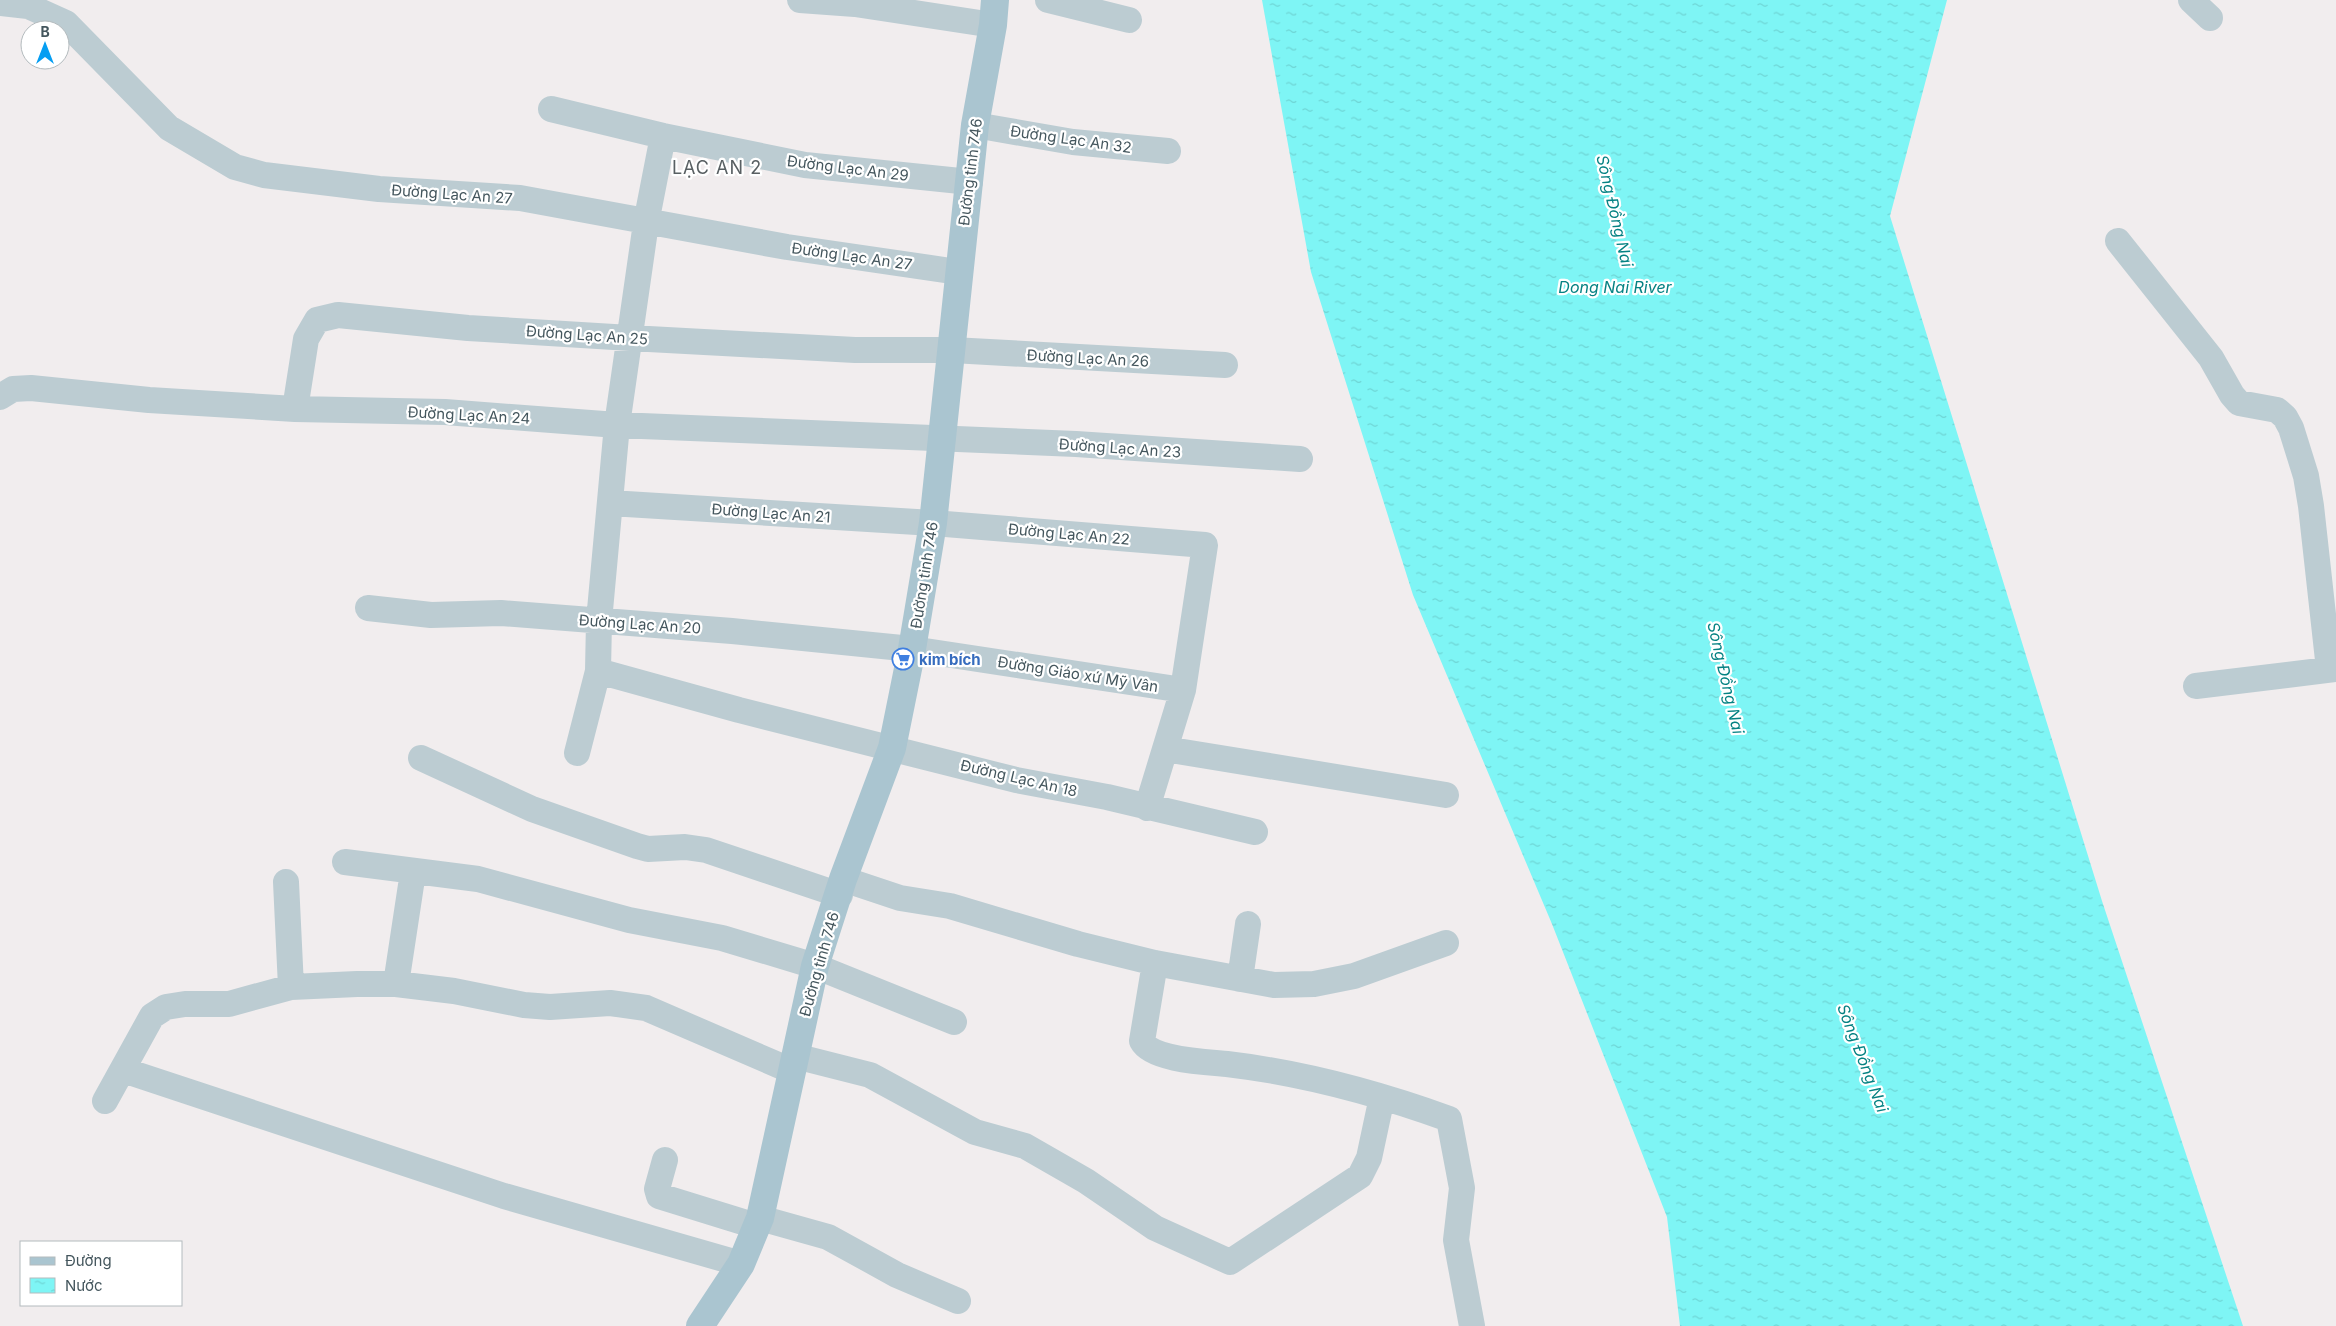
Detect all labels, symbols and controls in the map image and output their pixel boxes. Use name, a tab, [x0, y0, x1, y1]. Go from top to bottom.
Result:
north arrow	[20, 20, 70, 70]
text: B	[40, 23, 50, 40]
street label: Đường tỉnh 746	[954, 117, 986, 227]
street label: Đường Lạc An 32	[1009, 121, 1133, 157]
street label: Đường Lạc An 29	[786, 151, 910, 185]
water label: Sông Đồng Nai	[1592, 153, 1638, 270]
district label: LẠC AN 2	[672, 157, 762, 178]
street label: Đường Lạc An 27	[391, 180, 513, 208]
street label: Đường Lạc An 27	[790, 238, 914, 274]
water label: Dong Nai River	[1558, 277, 1673, 297]
street label: Đường Lạc An 25	[525, 321, 649, 349]
street label: Đường Lạc An 26	[1026, 345, 1150, 371]
street label: Đường Lạc An 24	[407, 402, 531, 428]
street label: Đường Lạc An 23	[1058, 434, 1182, 462]
street label: Đường Lạc An 21	[711, 499, 831, 527]
street label: Đường Lạc An 22	[1007, 519, 1131, 549]
street label: Đường tỉnh 746	[906, 520, 942, 630]
street label: Đường Lạc An 20	[578, 610, 702, 638]
water label: Sông Đồng Nai	[1703, 620, 1749, 737]
supermarket icon: kim bích	[891, 647, 915, 671]
place label: kim bích	[919, 650, 981, 669]
street label: Đường Giáo xứ Mỹ Vân	[996, 652, 1160, 696]
street label: Đường Lạc An 18	[959, 755, 1079, 801]
street label: Đường tỉnh 746	[795, 910, 843, 1018]
water label: Sông Đồng Nai	[1833, 1001, 1893, 1116]
legend	[20, 1241, 182, 1306]
text: Đường	[65, 1251, 112, 1270]
text: Nước	[65, 1276, 103, 1295]

